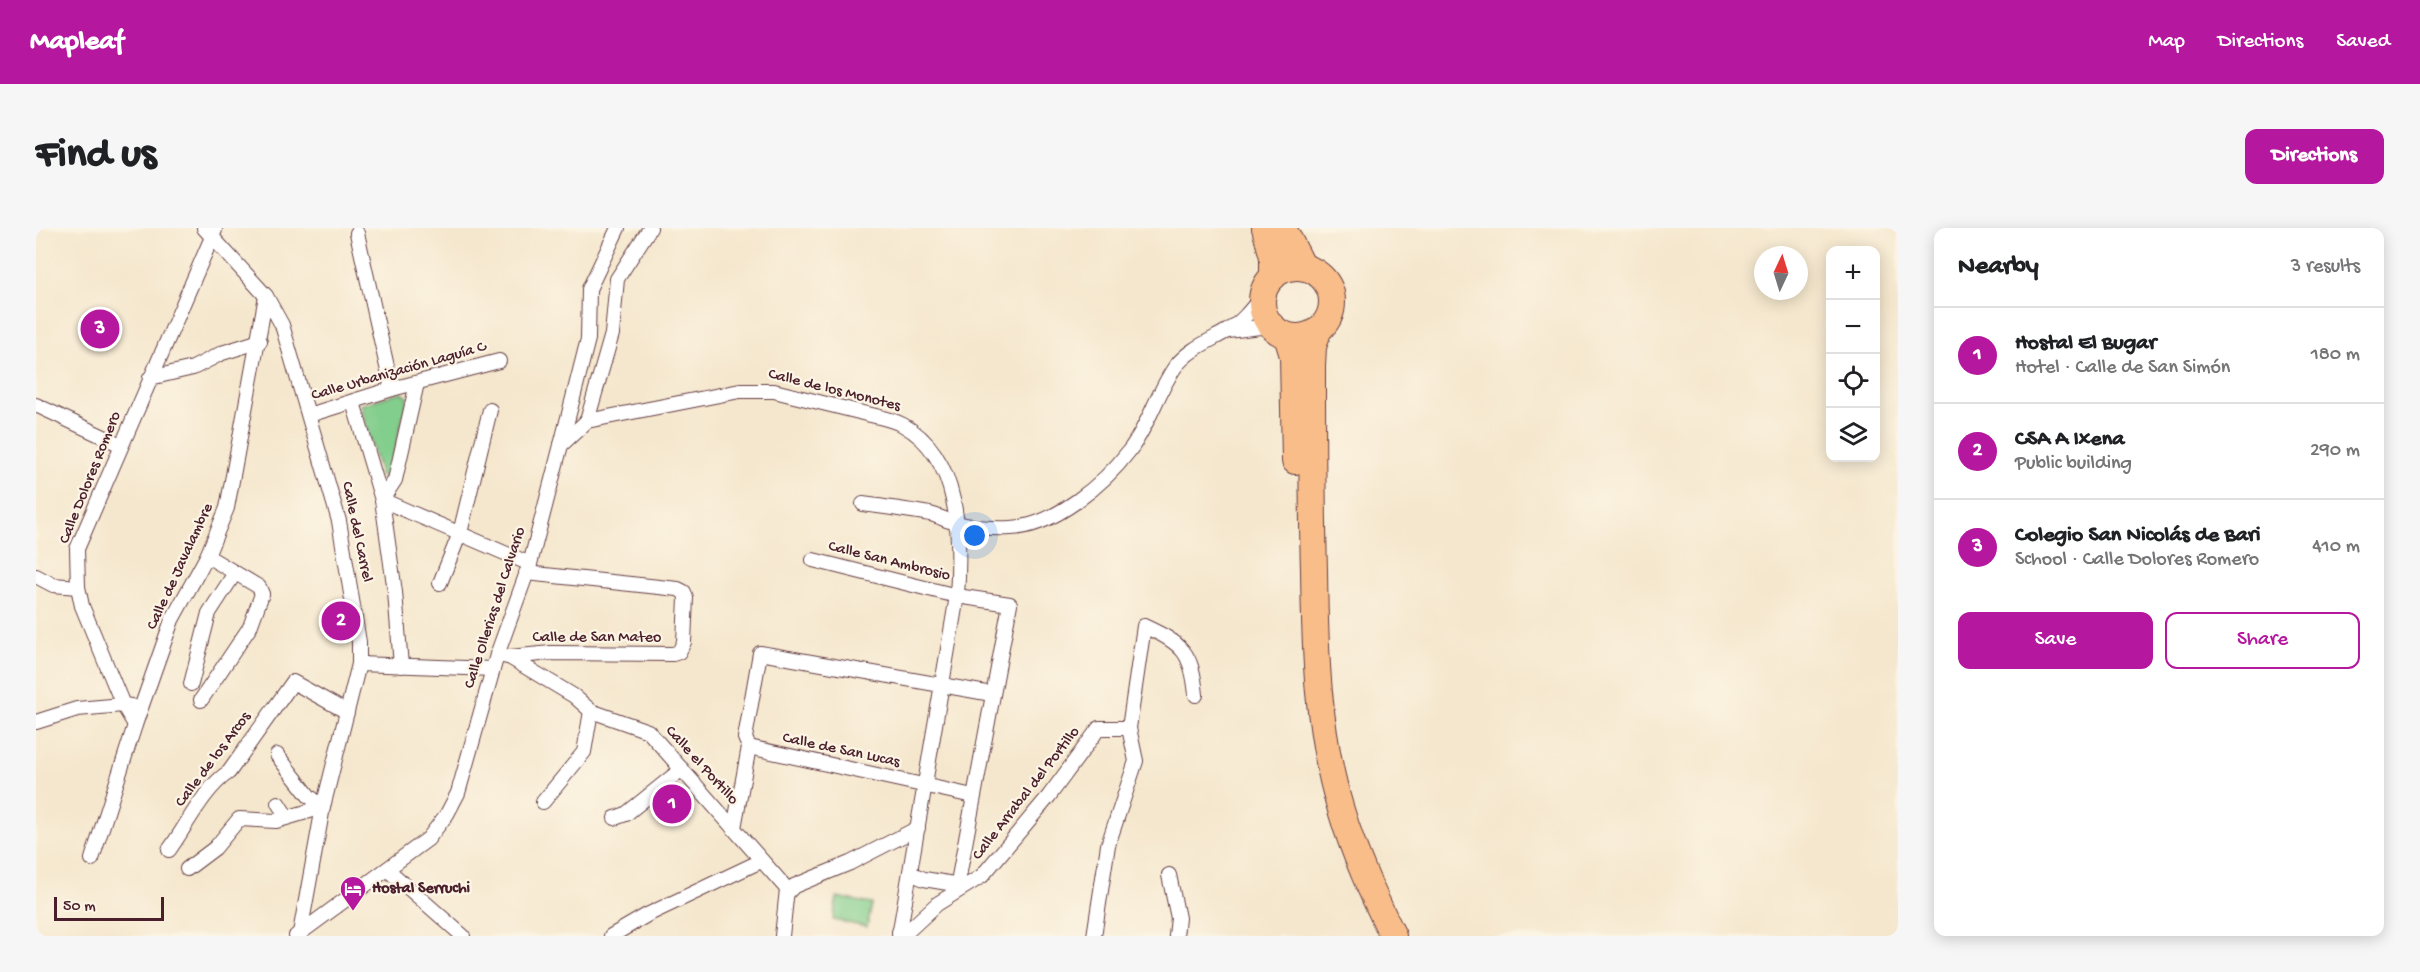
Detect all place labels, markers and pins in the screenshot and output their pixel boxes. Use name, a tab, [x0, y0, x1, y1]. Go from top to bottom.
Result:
pin: 3	[80, 306, 120, 352]
pin: 2	[322, 598, 360, 644]
pin: 1	[652, 782, 692, 826]
hotel icon: Hostal Serruchi	[338, 874, 368, 912]
place label: Hostal Serruchi	[372, 880, 471, 899]

